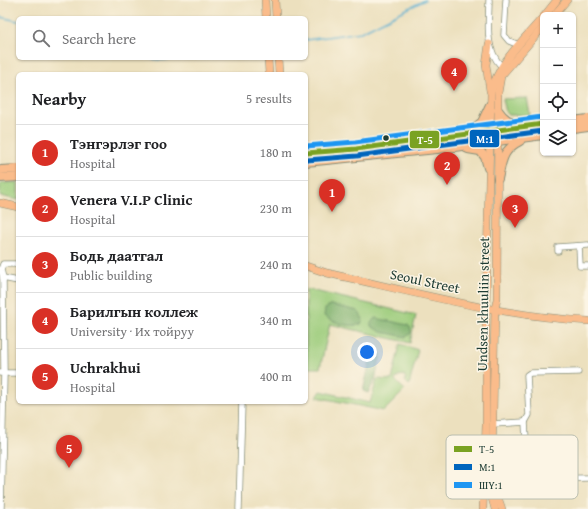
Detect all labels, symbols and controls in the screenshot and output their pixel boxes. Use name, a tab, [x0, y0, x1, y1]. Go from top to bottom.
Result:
map controls	[540, 12, 576, 156]
button: +	[540, 12, 576, 48]
search box	[16, 16, 308, 60]
icon: search	[30, 27, 52, 49]
text: Search here	[62, 28, 136, 49]
button: −	[540, 48, 576, 84]
pin: 4	[441, 58, 467, 91]
button: locate	[540, 84, 576, 120]
text: Nearby	[32, 86, 86, 111]
text: 5 results	[246, 89, 292, 108]
button: layers	[540, 120, 576, 156]
line badge: М:1	[469, 129, 500, 148]
line badge: Т-5	[409, 130, 440, 149]
text: М:1	[476, 131, 494, 147]
text: Т-5	[417, 132, 433, 148]
text: Тэнгэрлэг гоо	[70, 133, 167, 154]
unlabelled marker	[381, 133, 391, 143]
text: 1	[42, 143, 48, 162]
text: 180 m	[260, 143, 292, 162]
pin: 2	[434, 152, 460, 185]
text: Hospital	[70, 154, 115, 173]
pin: 1	[319, 179, 345, 212]
text: Venera V.I.P Clinic	[70, 189, 192, 210]
pin: 3	[502, 195, 528, 228]
text: 2	[42, 199, 48, 218]
text: 230 m	[260, 199, 292, 218]
text: Hospital	[70, 210, 115, 229]
street label: Undsen khuuliin street	[472, 236, 494, 371]
text: Бодь даатгал	[70, 245, 163, 266]
text: 3	[42, 255, 48, 274]
text: 240 m	[260, 255, 292, 274]
street label: Seoul Street	[388, 264, 462, 298]
text: Public building	[70, 266, 152, 285]
text: Барилгын коллеж	[70, 301, 198, 322]
text: 4	[42, 311, 48, 330]
text: 340 m	[260, 311, 292, 330]
text: University · Их тойруу	[70, 322, 194, 341]
your location	[357, 342, 377, 362]
text: Uchrakhui	[70, 357, 141, 378]
text: 5	[42, 367, 48, 386]
text: 400 m	[260, 367, 292, 386]
text: Hospital	[70, 378, 115, 397]
pin: 5	[56, 435, 82, 468]
legend	[446, 435, 578, 499]
text: Т-5	[479, 441, 494, 457]
text: М:1	[479, 459, 496, 475]
text: ШҮ:1	[479, 477, 503, 493]

